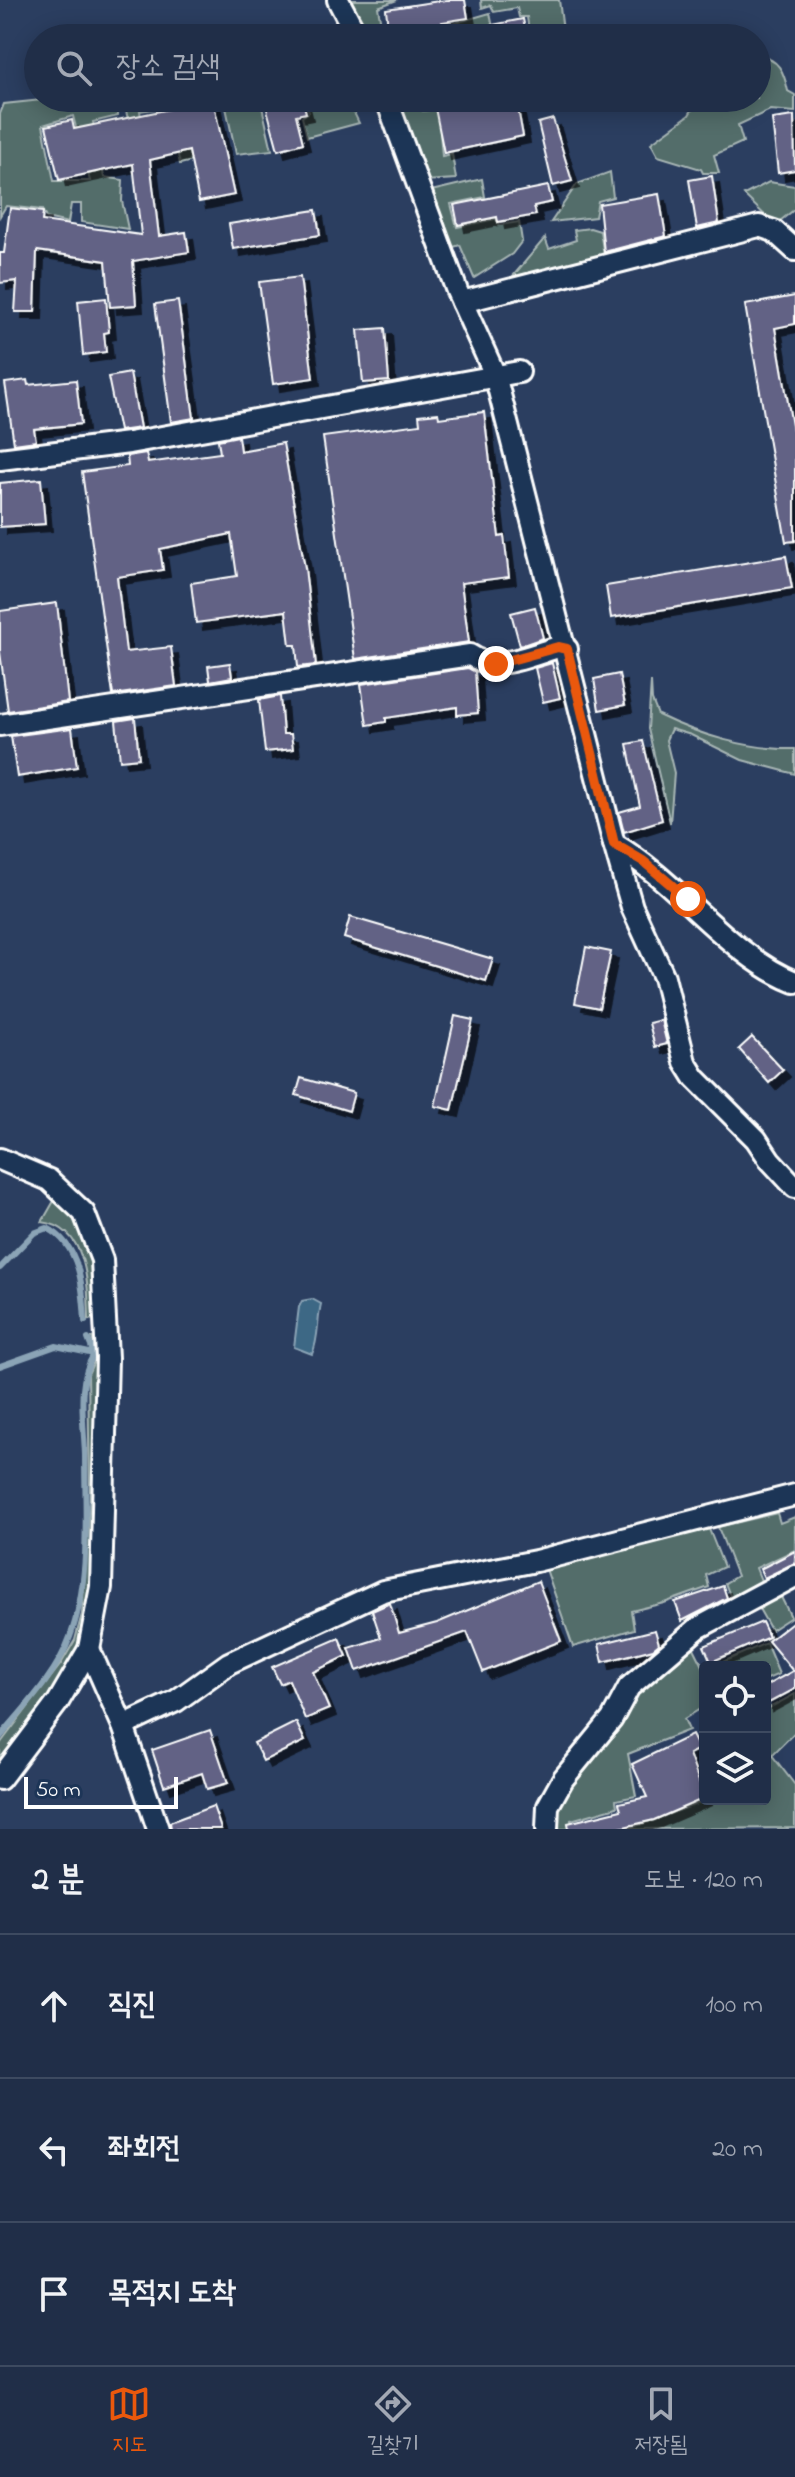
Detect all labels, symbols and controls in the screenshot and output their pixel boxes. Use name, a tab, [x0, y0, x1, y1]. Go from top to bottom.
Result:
search box	[24, 24, 771, 112]
icon: search	[52, 46, 96, 90]
text: 장소 검색	[116, 46, 220, 90]
route end	[478, 646, 514, 682]
route start	[670, 881, 706, 917]
map controls	[699, 1661, 771, 1805]
button: locate	[699, 1661, 771, 1733]
button: layers	[699, 1733, 771, 1805]
scale bar	[24, 1773, 178, 1809]
text: 50 m	[36, 1775, 81, 1807]
text: 2 분	[32, 1856, 85, 1906]
text: 도보 · 120 m	[644, 1862, 763, 1900]
icon: ahead	[32, 1984, 76, 2028]
text: 직진	[108, 1984, 156, 2028]
text: 100 m	[706, 1987, 763, 2025]
icon: left	[32, 2128, 76, 2172]
text: 좌회전	[108, 2128, 180, 2172]
text: 20 m	[712, 2131, 763, 2169]
icon: arrive	[32, 2272, 76, 2316]
text: 목적지 도착	[108, 2272, 236, 2316]
tab: 지도	[107, 2382, 151, 2462]
tab: 길찾기	[366, 2382, 419, 2462]
tab: 저장됨	[634, 2382, 688, 2462]

